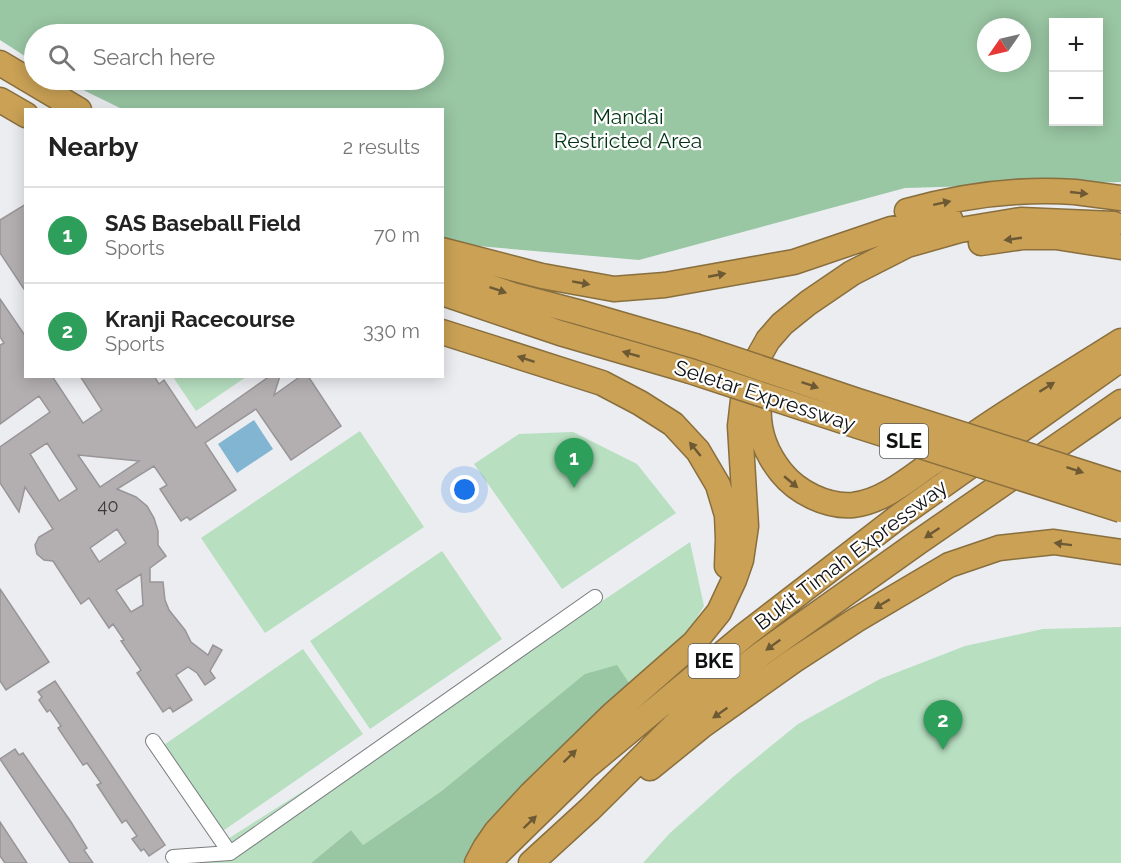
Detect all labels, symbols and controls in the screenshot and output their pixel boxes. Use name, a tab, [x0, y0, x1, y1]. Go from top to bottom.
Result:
north arrow	[977, 18, 1031, 72]
map controls	[1049, 18, 1103, 126]
button: +	[1049, 18, 1103, 72]
search box	[24, 24, 444, 90]
icon: search	[45, 41, 78, 74]
text: Search here	[93, 44, 215, 70]
button: −	[1049, 72, 1103, 126]
park label: Mandai Restricted Area	[554, 104, 702, 153]
text: Nearby	[48, 132, 138, 162]
text: 2 results	[343, 135, 420, 159]
one-way arrow	[1069, 188, 1088, 198]
one-way arrow	[932, 198, 951, 207]
text: SAS Baseball Field	[105, 210, 301, 236]
text: 1	[63, 223, 72, 247]
text: 70 m	[374, 223, 420, 247]
one-way arrow	[1003, 234, 1022, 243]
text: Sports	[105, 236, 165, 260]
one-way arrow	[708, 270, 727, 279]
one-way arrow	[572, 279, 591, 288]
one-way arrow	[489, 285, 507, 295]
text: Kranji Racecourse	[105, 306, 295, 332]
text: 2	[62, 319, 73, 343]
text: 330 m	[363, 319, 420, 343]
text: Sports	[105, 332, 165, 356]
one-way arrow	[622, 349, 640, 358]
one-way arrow	[517, 354, 535, 363]
street label: Seletar Expressway	[672, 354, 859, 437]
one-way arrow	[801, 381, 819, 390]
one-way arrow	[1039, 382, 1055, 393]
road number: SLE	[880, 424, 928, 458]
pin: 1	[554, 438, 594, 488]
one-way arrow	[689, 441, 702, 457]
one-way arrow	[1066, 466, 1084, 476]
street label: Bukit Timah Expressway	[749, 474, 952, 635]
your location	[450, 475, 479, 504]
one-way arrow	[783, 475, 799, 488]
house number: 40	[98, 495, 118, 516]
one-way arrow	[924, 527, 941, 538]
one-way arrow	[1053, 539, 1072, 548]
one-way arrow	[874, 599, 890, 610]
one-way arrow	[766, 639, 781, 651]
road number: BKE	[688, 644, 740, 678]
pin: 2	[924, 700, 962, 750]
one-way arrow	[712, 706, 727, 718]
one-way arrow	[563, 749, 578, 763]
one-way arrow	[522, 816, 536, 830]

